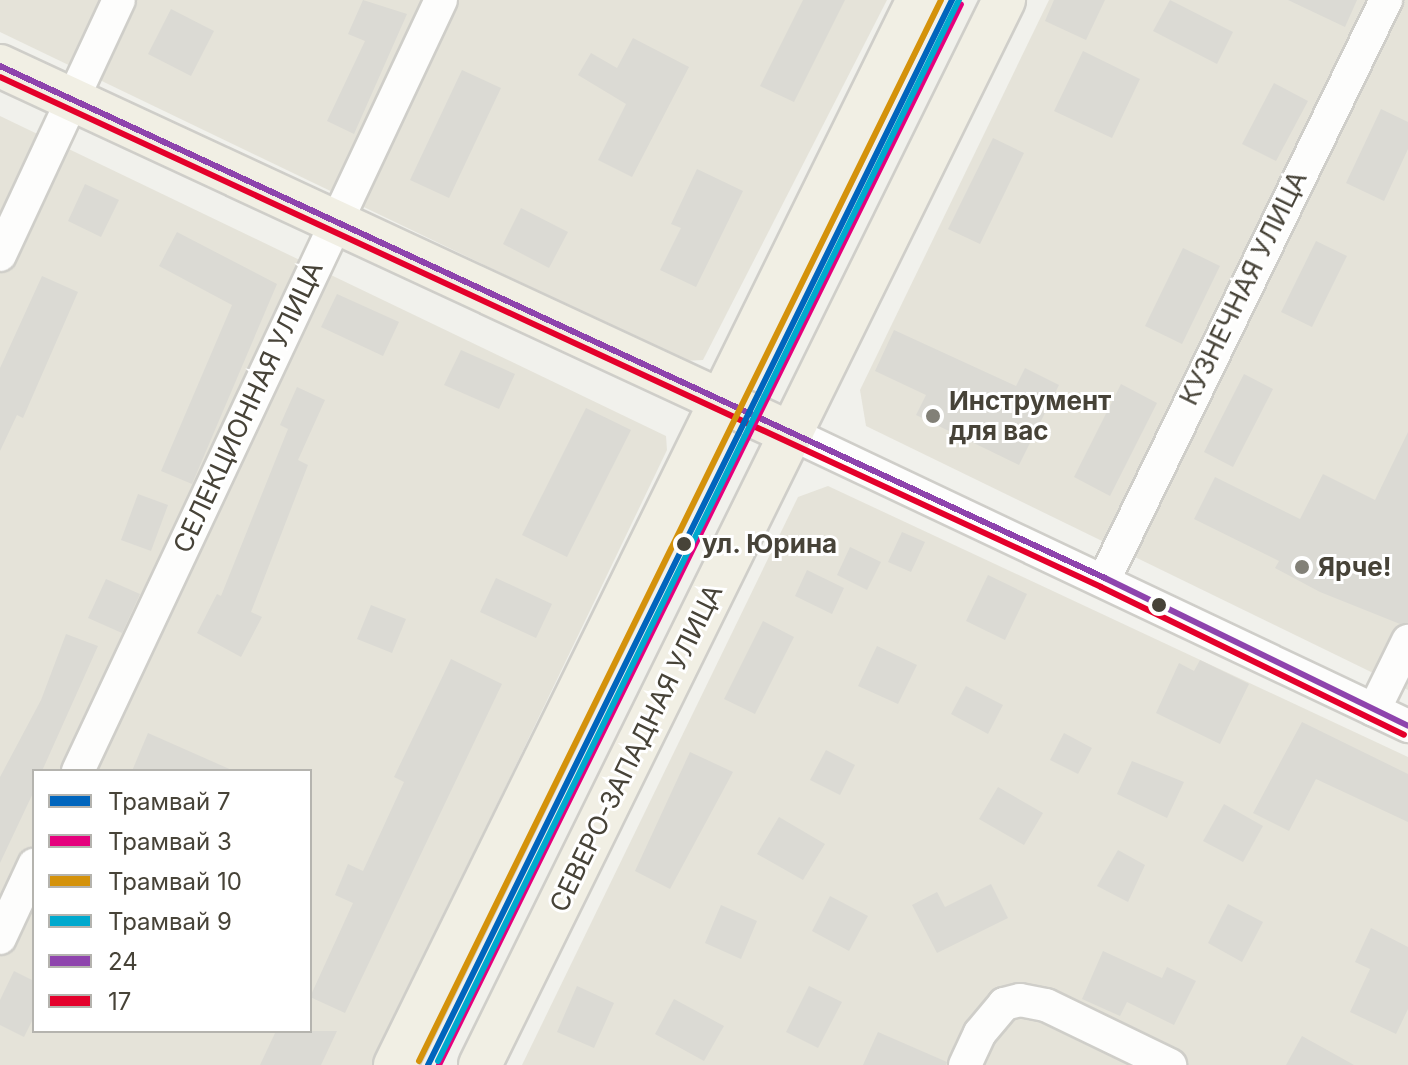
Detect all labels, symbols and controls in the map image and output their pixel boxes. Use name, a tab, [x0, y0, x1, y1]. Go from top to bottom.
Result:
street label: КУЗНЕЧНАЯ УЛИЦА	[1173, 166, 1313, 410]
street label: СЕЛЕКЦИОННАЯ УЛИЦА	[167, 256, 329, 558]
place label: Инструмент для вас	[949, 385, 1111, 446]
marker: Инструмент для вас	[924, 407, 942, 425]
place label: ул. Юрина	[702, 528, 838, 560]
marker: ул. Юрина	[673, 533, 695, 555]
place label: Ярче!	[1318, 551, 1392, 583]
marker: Ярче!	[1293, 558, 1311, 576]
street label: СЕВЕРО-ЗАПАДНАЯ УЛИЦА	[543, 579, 729, 917]
unlabelled marker	[1151, 597, 1167, 613]
legend	[32, 769, 312, 1033]
text: Трамвай 7	[108, 787, 231, 816]
text: Трамвай 3	[108, 827, 232, 856]
text: Трамвай 10	[108, 867, 242, 896]
text: Трамвай 9	[108, 907, 232, 936]
text: 24	[108, 947, 138, 976]
text: 17	[108, 987, 131, 1016]

